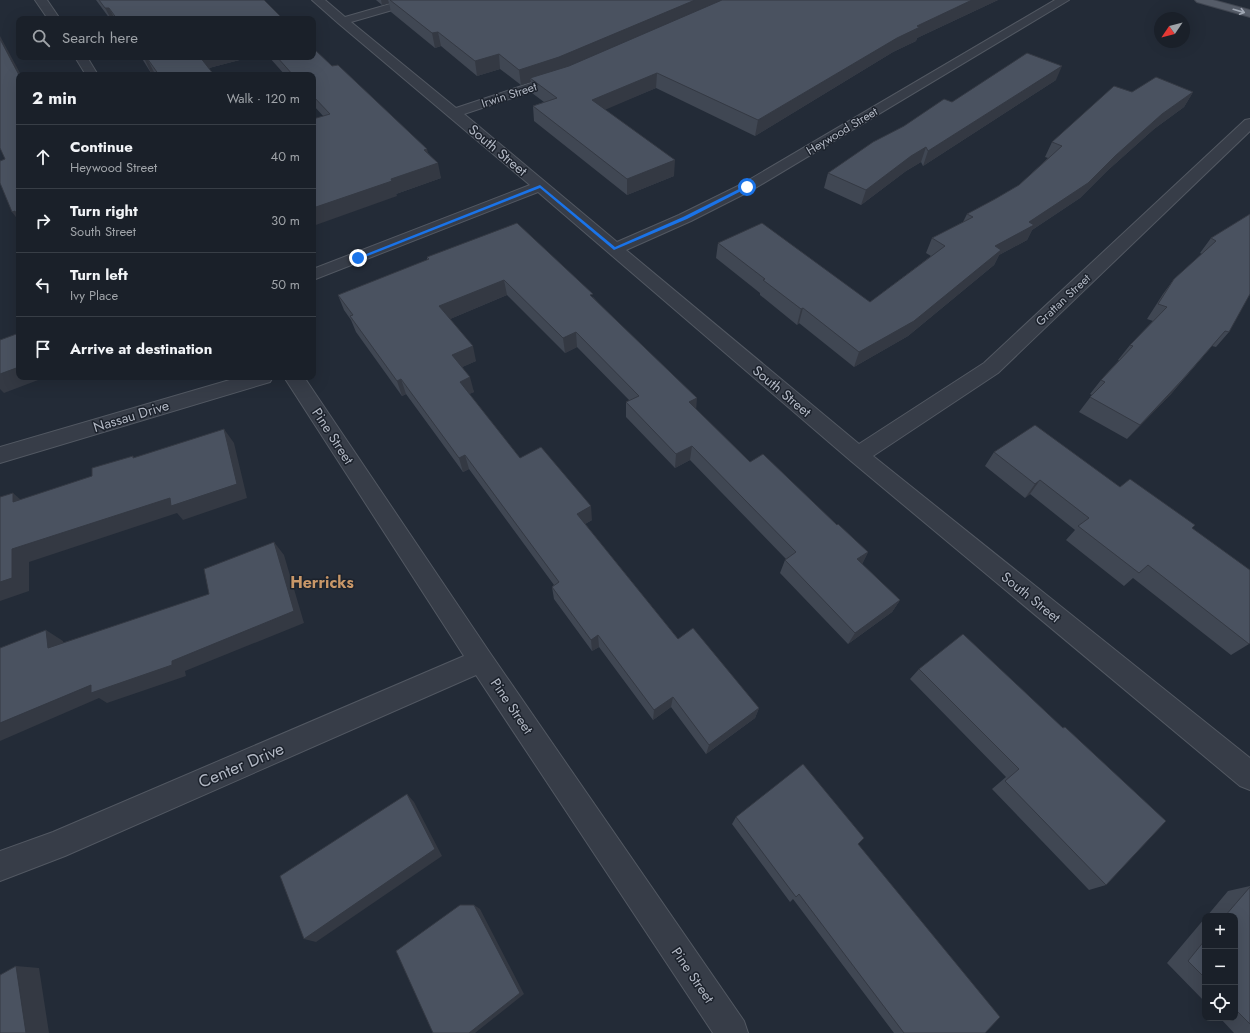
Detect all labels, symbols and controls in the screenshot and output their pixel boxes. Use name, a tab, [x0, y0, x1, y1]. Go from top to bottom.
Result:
one-way arrow	[1232, 8, 1245, 15]
north arrow	[1154, 12, 1190, 48]
search box	[16, 16, 316, 60]
icon: search	[30, 27, 52, 49]
text: Search here	[62, 27, 138, 49]
street label: Irwin Street	[479, 78, 539, 112]
text: 2 min	[32, 86, 77, 110]
text: Walk · 120 m	[227, 89, 300, 108]
street label: Heywood Street	[803, 103, 881, 159]
street label: South Street	[464, 120, 532, 181]
text: Continue	[70, 136, 133, 158]
icon: ahead	[32, 146, 54, 168]
text: 40 m	[271, 147, 300, 166]
text: Heywood Street	[70, 158, 157, 177]
route start	[738, 178, 756, 196]
text: Turn right	[70, 200, 138, 222]
icon: right	[32, 210, 54, 232]
text: 30 m	[271, 211, 300, 230]
text: South Street	[70, 222, 136, 241]
route end	[349, 249, 367, 267]
text: Turn left	[70, 264, 128, 286]
street label: Grattan Street	[1032, 270, 1095, 330]
icon: left	[32, 274, 54, 296]
text: 50 m	[271, 275, 300, 294]
text: Ivy Place	[70, 286, 118, 305]
icon: arrive	[32, 338, 54, 360]
text: Arrive at destination	[70, 338, 212, 360]
street label: South Street	[748, 361, 816, 422]
street label: Nassau Drive	[91, 395, 171, 437]
street label: Pine Street	[307, 404, 359, 469]
street label: South Street	[997, 567, 1065, 628]
district label: Herricks	[290, 571, 354, 594]
street label: Pine Street	[486, 674, 538, 738]
street label: Center Drive	[194, 736, 288, 794]
map controls	[1202, 913, 1238, 1021]
button: +	[1202, 913, 1238, 949]
street label: Pine Street	[667, 943, 719, 1007]
button: −	[1202, 949, 1238, 985]
button: locate	[1202, 985, 1238, 1021]

